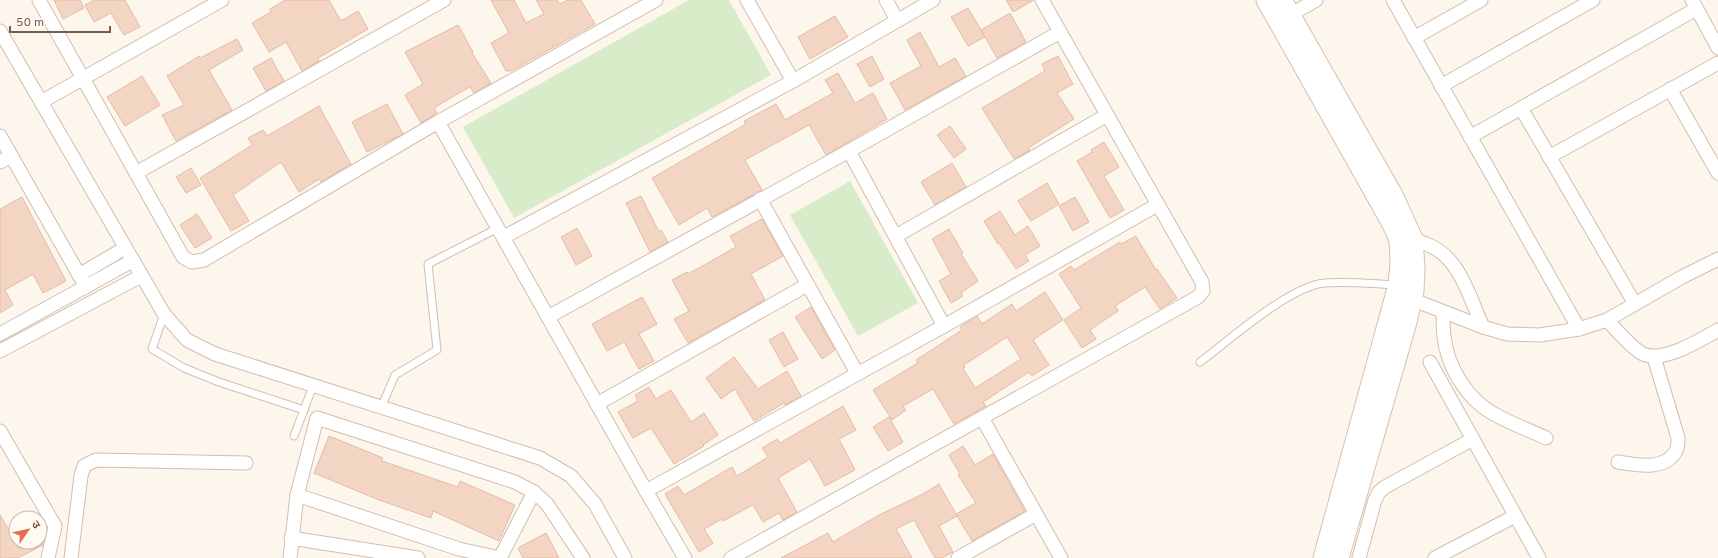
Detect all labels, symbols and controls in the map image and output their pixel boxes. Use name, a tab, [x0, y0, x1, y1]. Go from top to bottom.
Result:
scale bar	[10, 8, 110, 34]
text: 50 m	[16, 15, 44, 31]
north arrow	[8, 510, 48, 550]
text: उ	[28, 518, 43, 532]

